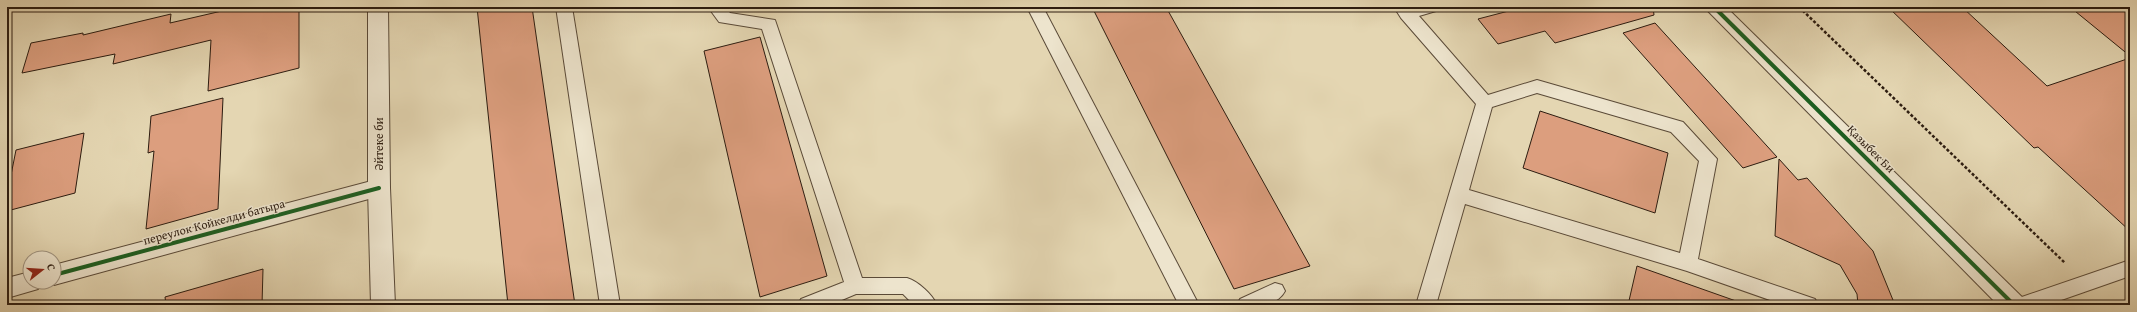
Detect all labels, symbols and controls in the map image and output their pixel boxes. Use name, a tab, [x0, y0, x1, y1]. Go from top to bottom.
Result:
street label: Әйтеке би	[370, 117, 387, 171]
street label: Қазыбек Би	[1844, 121, 1899, 176]
street label: переулок Койкелди батыра	[141, 194, 287, 249]
north arrow	[22, 250, 62, 290]
text: С	[43, 262, 60, 272]

